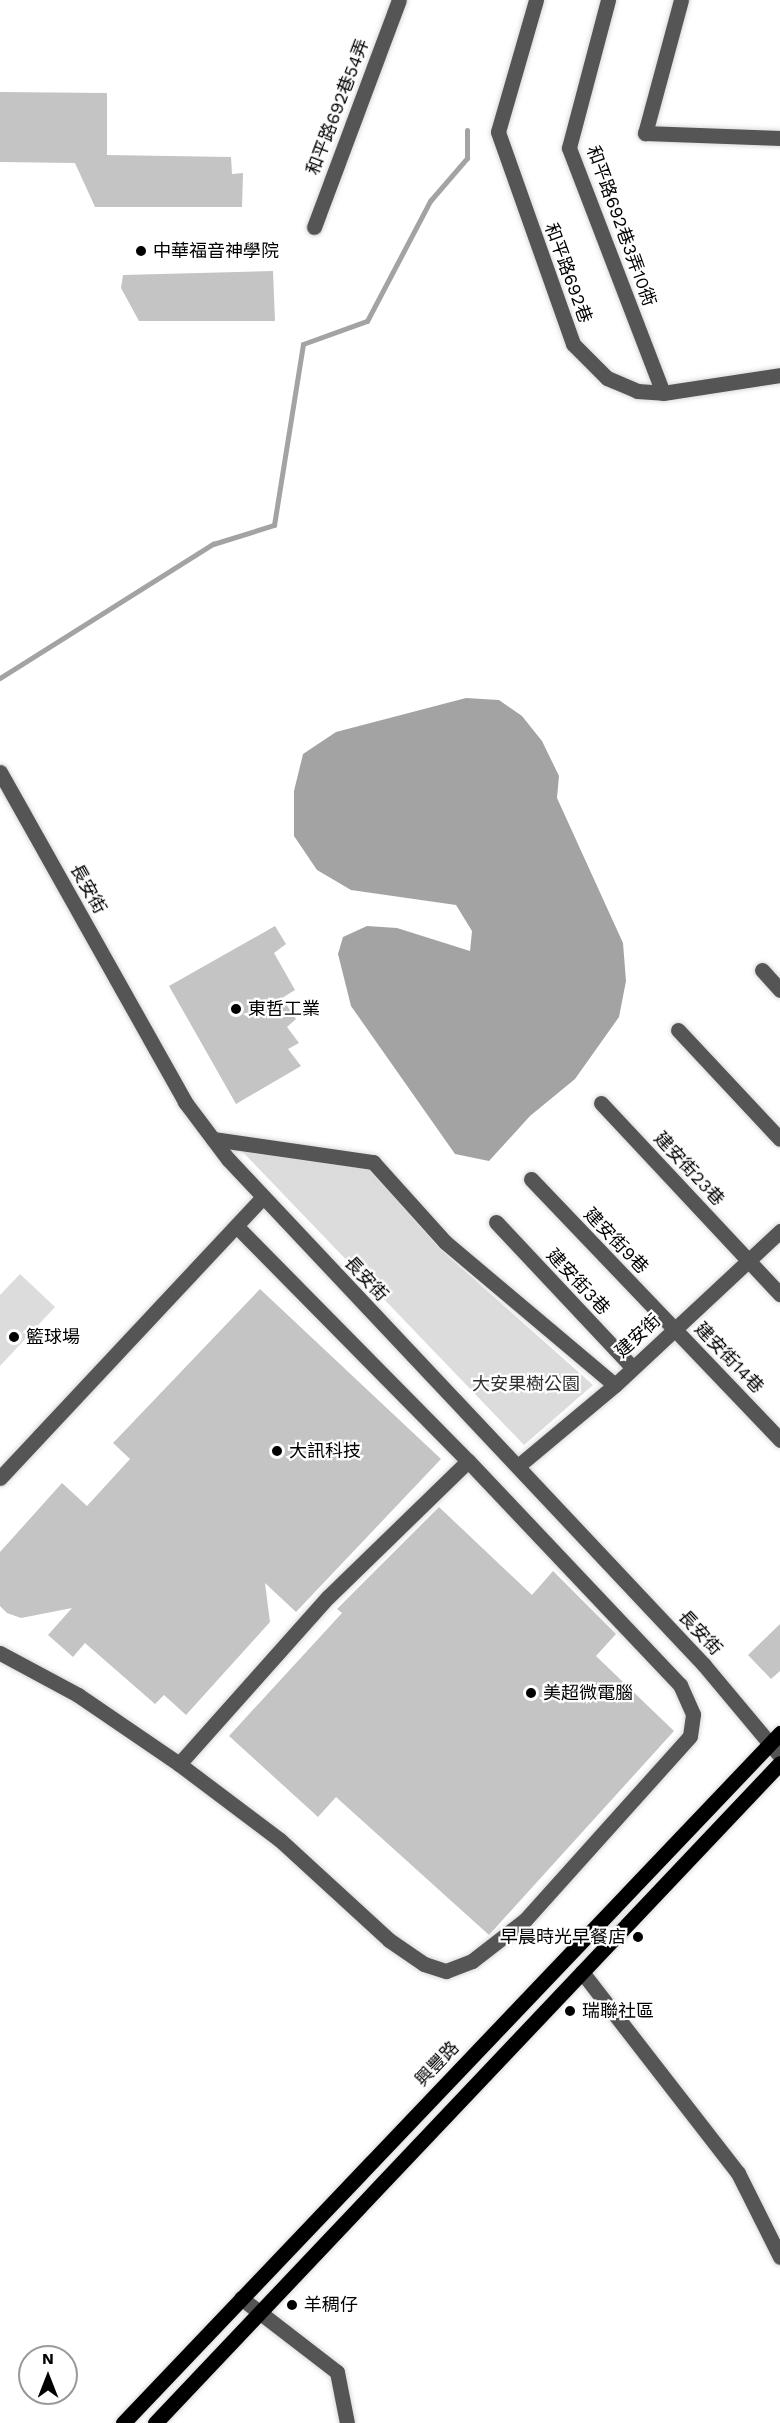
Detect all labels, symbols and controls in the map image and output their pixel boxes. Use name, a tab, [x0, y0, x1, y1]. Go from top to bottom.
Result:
street label: 和平路692巷54弄	[302, 36, 374, 178]
street label: 和平路692巷3弄10衖	[582, 143, 660, 309]
street label: 和平路692巷	[540, 220, 596, 326]
place label: 中華福音神學院	[153, 240, 279, 262]
marker: 中華福音神學院	[134, 244, 148, 258]
street label: 長安街	[65, 860, 111, 918]
place label: 東哲工業	[248, 998, 320, 1020]
marker: 東哲工業	[229, 1002, 243, 1016]
street label: 建安街23巷	[649, 1128, 729, 1210]
street label: 建安街9巷	[579, 1204, 653, 1278]
street label: 建安街3巷	[542, 1244, 614, 1320]
street label: 長安街	[340, 1252, 392, 1306]
street label: 建安街	[611, 1310, 665, 1362]
street label: 建安街14巷	[690, 1318, 768, 1398]
place label: 籃球場	[26, 1326, 80, 1348]
marker: 籃球場	[7, 1330, 21, 1344]
park label: 大安果樹公園	[472, 1373, 580, 1395]
place label: 大訊科技	[289, 1440, 361, 1462]
marker: 大訊科技	[270, 1444, 284, 1458]
street label: 長安街	[674, 1606, 726, 1660]
place label: 美超微電腦	[543, 1682, 633, 1704]
marker: 美超微電腦	[524, 1686, 538, 1700]
place label: 早晨時光早餐店	[500, 1926, 626, 1948]
marker: 早晨時光早餐店	[631, 1930, 645, 1944]
place label: 瑞聯社區	[582, 2000, 654, 2022]
marker: 瑞聯社區	[563, 2004, 577, 2018]
street label: 興豐路	[410, 2037, 464, 2091]
place label: 羊稠仔	[304, 2294, 358, 2316]
marker: 羊稠仔	[285, 2298, 299, 2312]
north arrow	[18, 2345, 78, 2405]
text: N	[42, 2349, 54, 2368]

